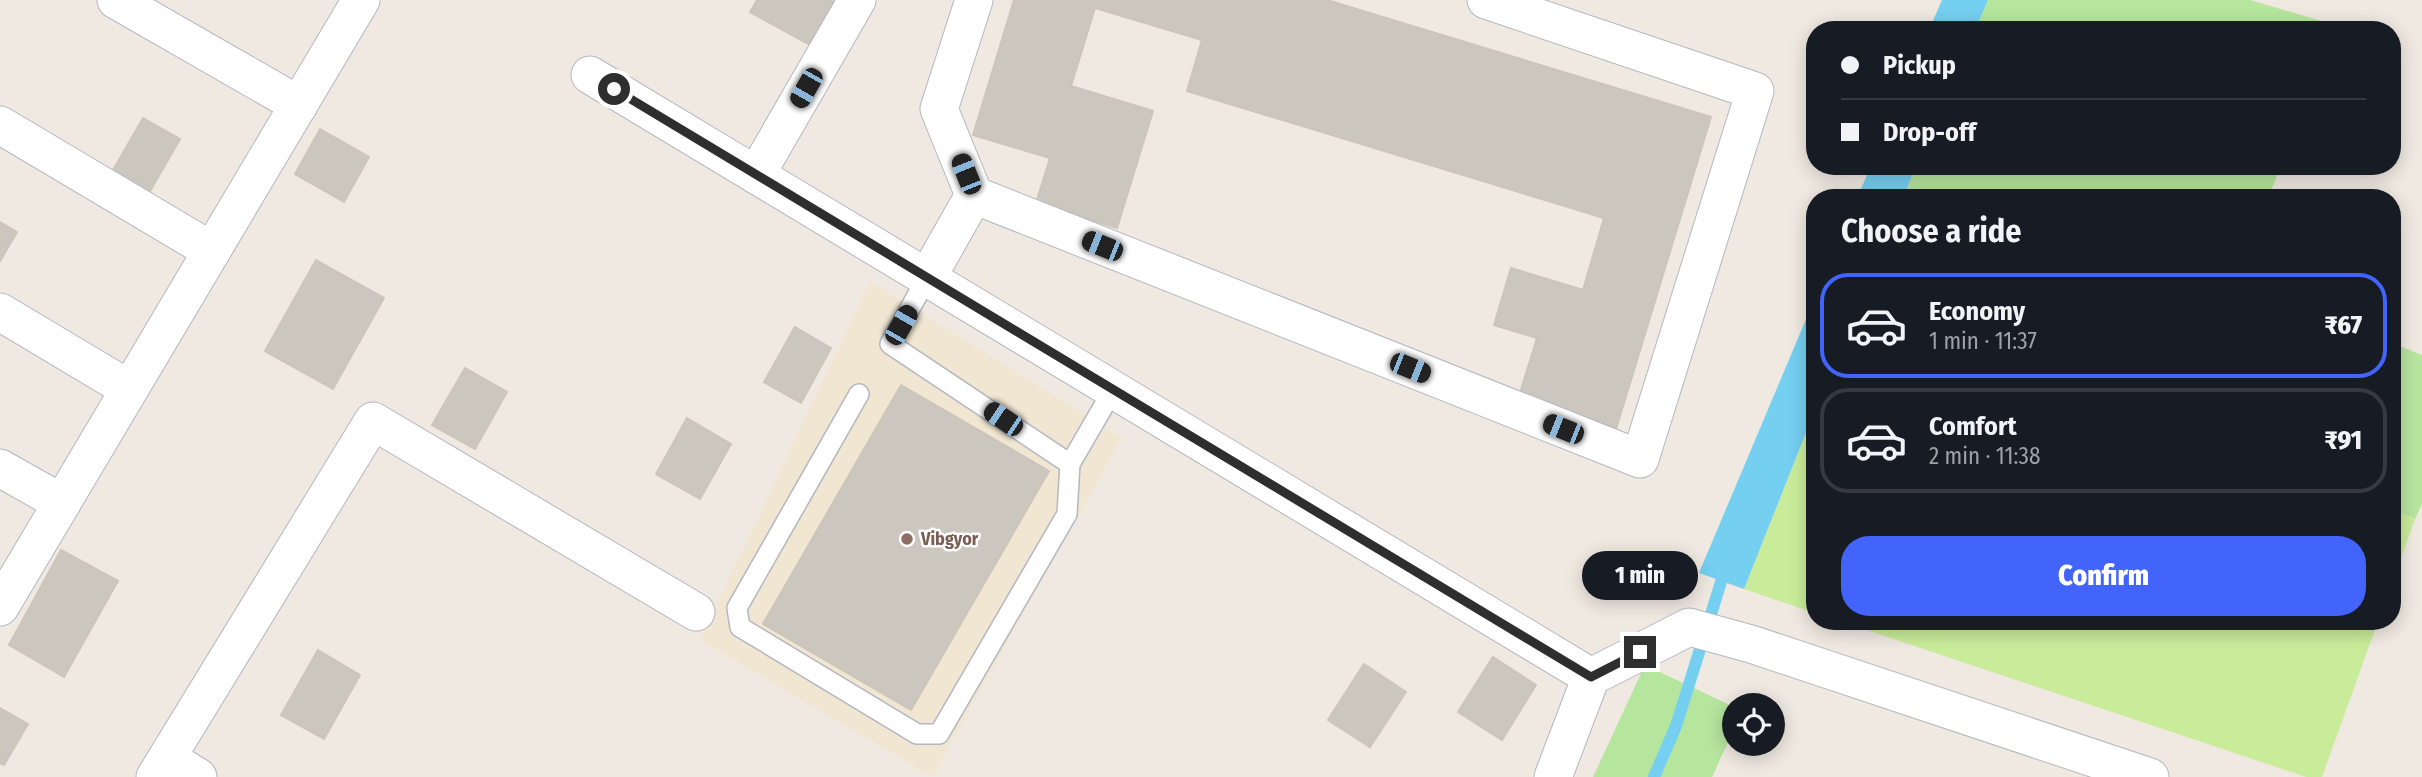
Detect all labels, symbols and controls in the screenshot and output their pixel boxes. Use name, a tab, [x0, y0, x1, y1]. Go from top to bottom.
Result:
text: Pickup	[1883, 50, 1956, 81]
car	[787, 65, 826, 111]
route start	[598, 73, 630, 105]
text: Drop-off	[1883, 117, 1976, 148]
car	[949, 151, 984, 197]
text: Choose a ride	[1841, 212, 2022, 250]
car	[1079, 228, 1126, 264]
icon: car	[1845, 294, 1908, 357]
text: Economy	[1929, 296, 2025, 327]
car	[882, 302, 921, 348]
text: ₹67	[2325, 310, 2362, 341]
text: 1 min · 11:37	[1929, 327, 2037, 355]
car	[1387, 350, 1434, 386]
car	[980, 399, 1027, 439]
icon: car	[1845, 409, 1908, 472]
car	[1540, 411, 1587, 447]
text: Comfort	[1929, 411, 2017, 442]
text: ₹91	[2325, 425, 2362, 456]
text: 2 min · 11:38	[1929, 442, 2040, 470]
place label: Vibgyor	[920, 528, 979, 550]
marker: Vibgyor	[899, 531, 915, 547]
button: Confirm	[1841, 536, 2366, 616]
callout: 1 min	[1582, 550, 1698, 600]
text: 1 min	[1615, 561, 1665, 589]
route end	[1624, 636, 1656, 668]
map controls	[1722, 693, 1785, 756]
button: locate	[1722, 693, 1785, 756]

